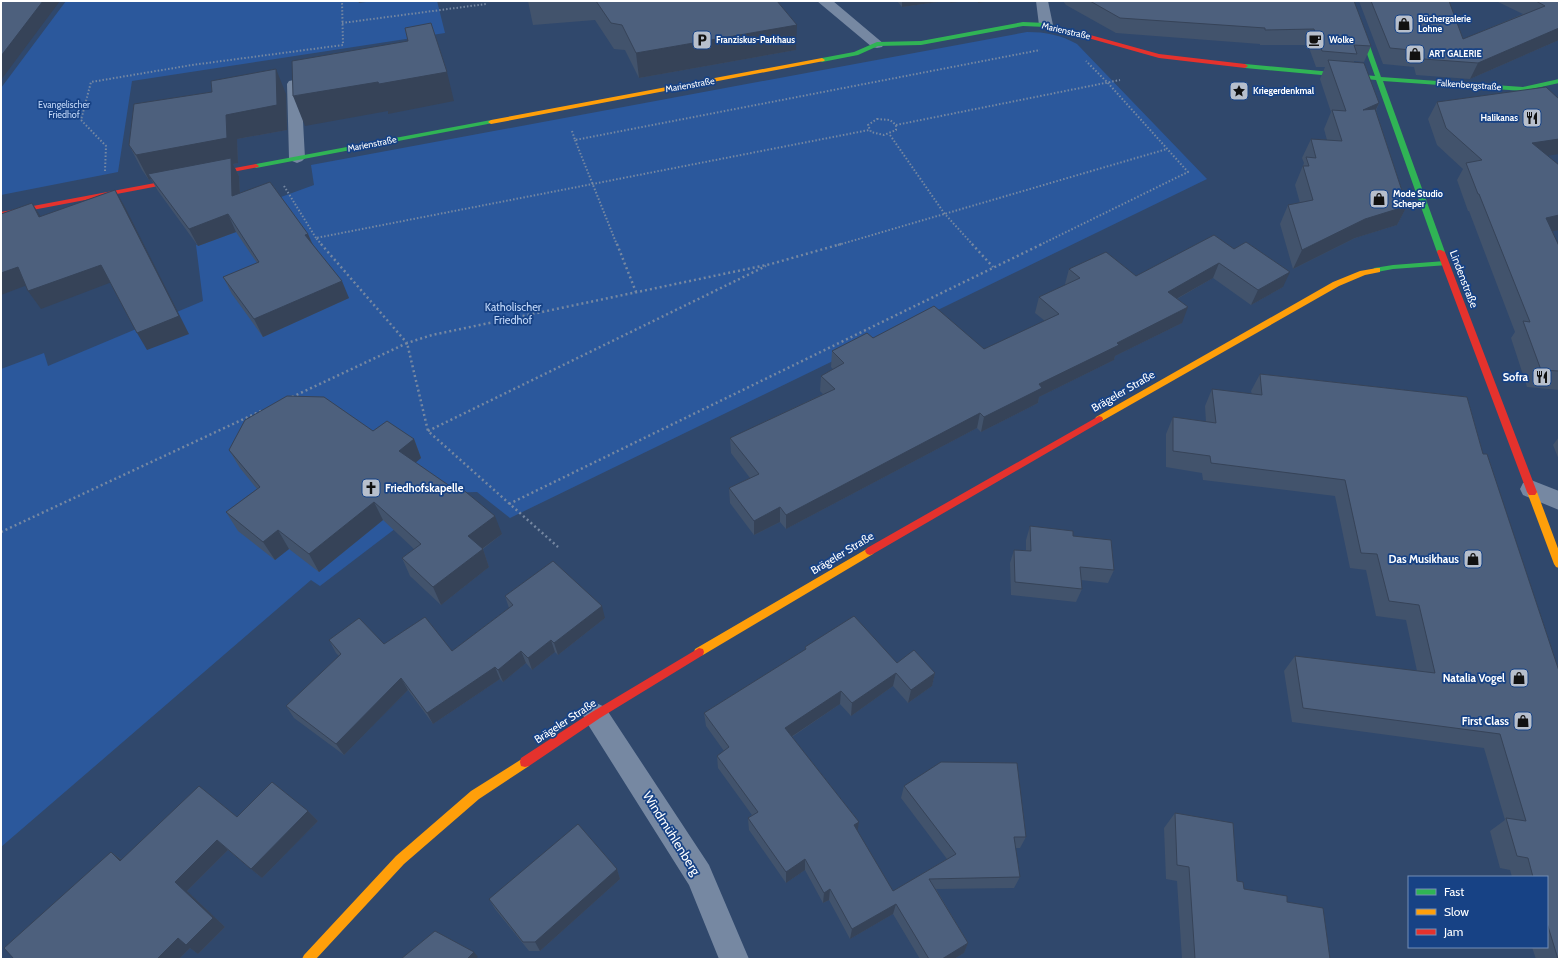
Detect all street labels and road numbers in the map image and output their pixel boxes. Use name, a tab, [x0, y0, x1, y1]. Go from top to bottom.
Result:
street label: Marienstraße	[1041, 20, 1092, 42]
street label: Marienstraße	[665, 75, 716, 94]
street label: Falkenbergstraße	[1436, 77, 1502, 92]
street label: Marienstraße	[347, 133, 398, 154]
street label: Lindenstraße	[1447, 248, 1482, 310]
street label: Brägeler Straße	[1089, 367, 1158, 415]
street label: Brägeler Straße	[808, 529, 876, 577]
street label: Brägeler Straße	[531, 696, 599, 746]
street label: Windmühlenberg	[640, 788, 705, 878]

